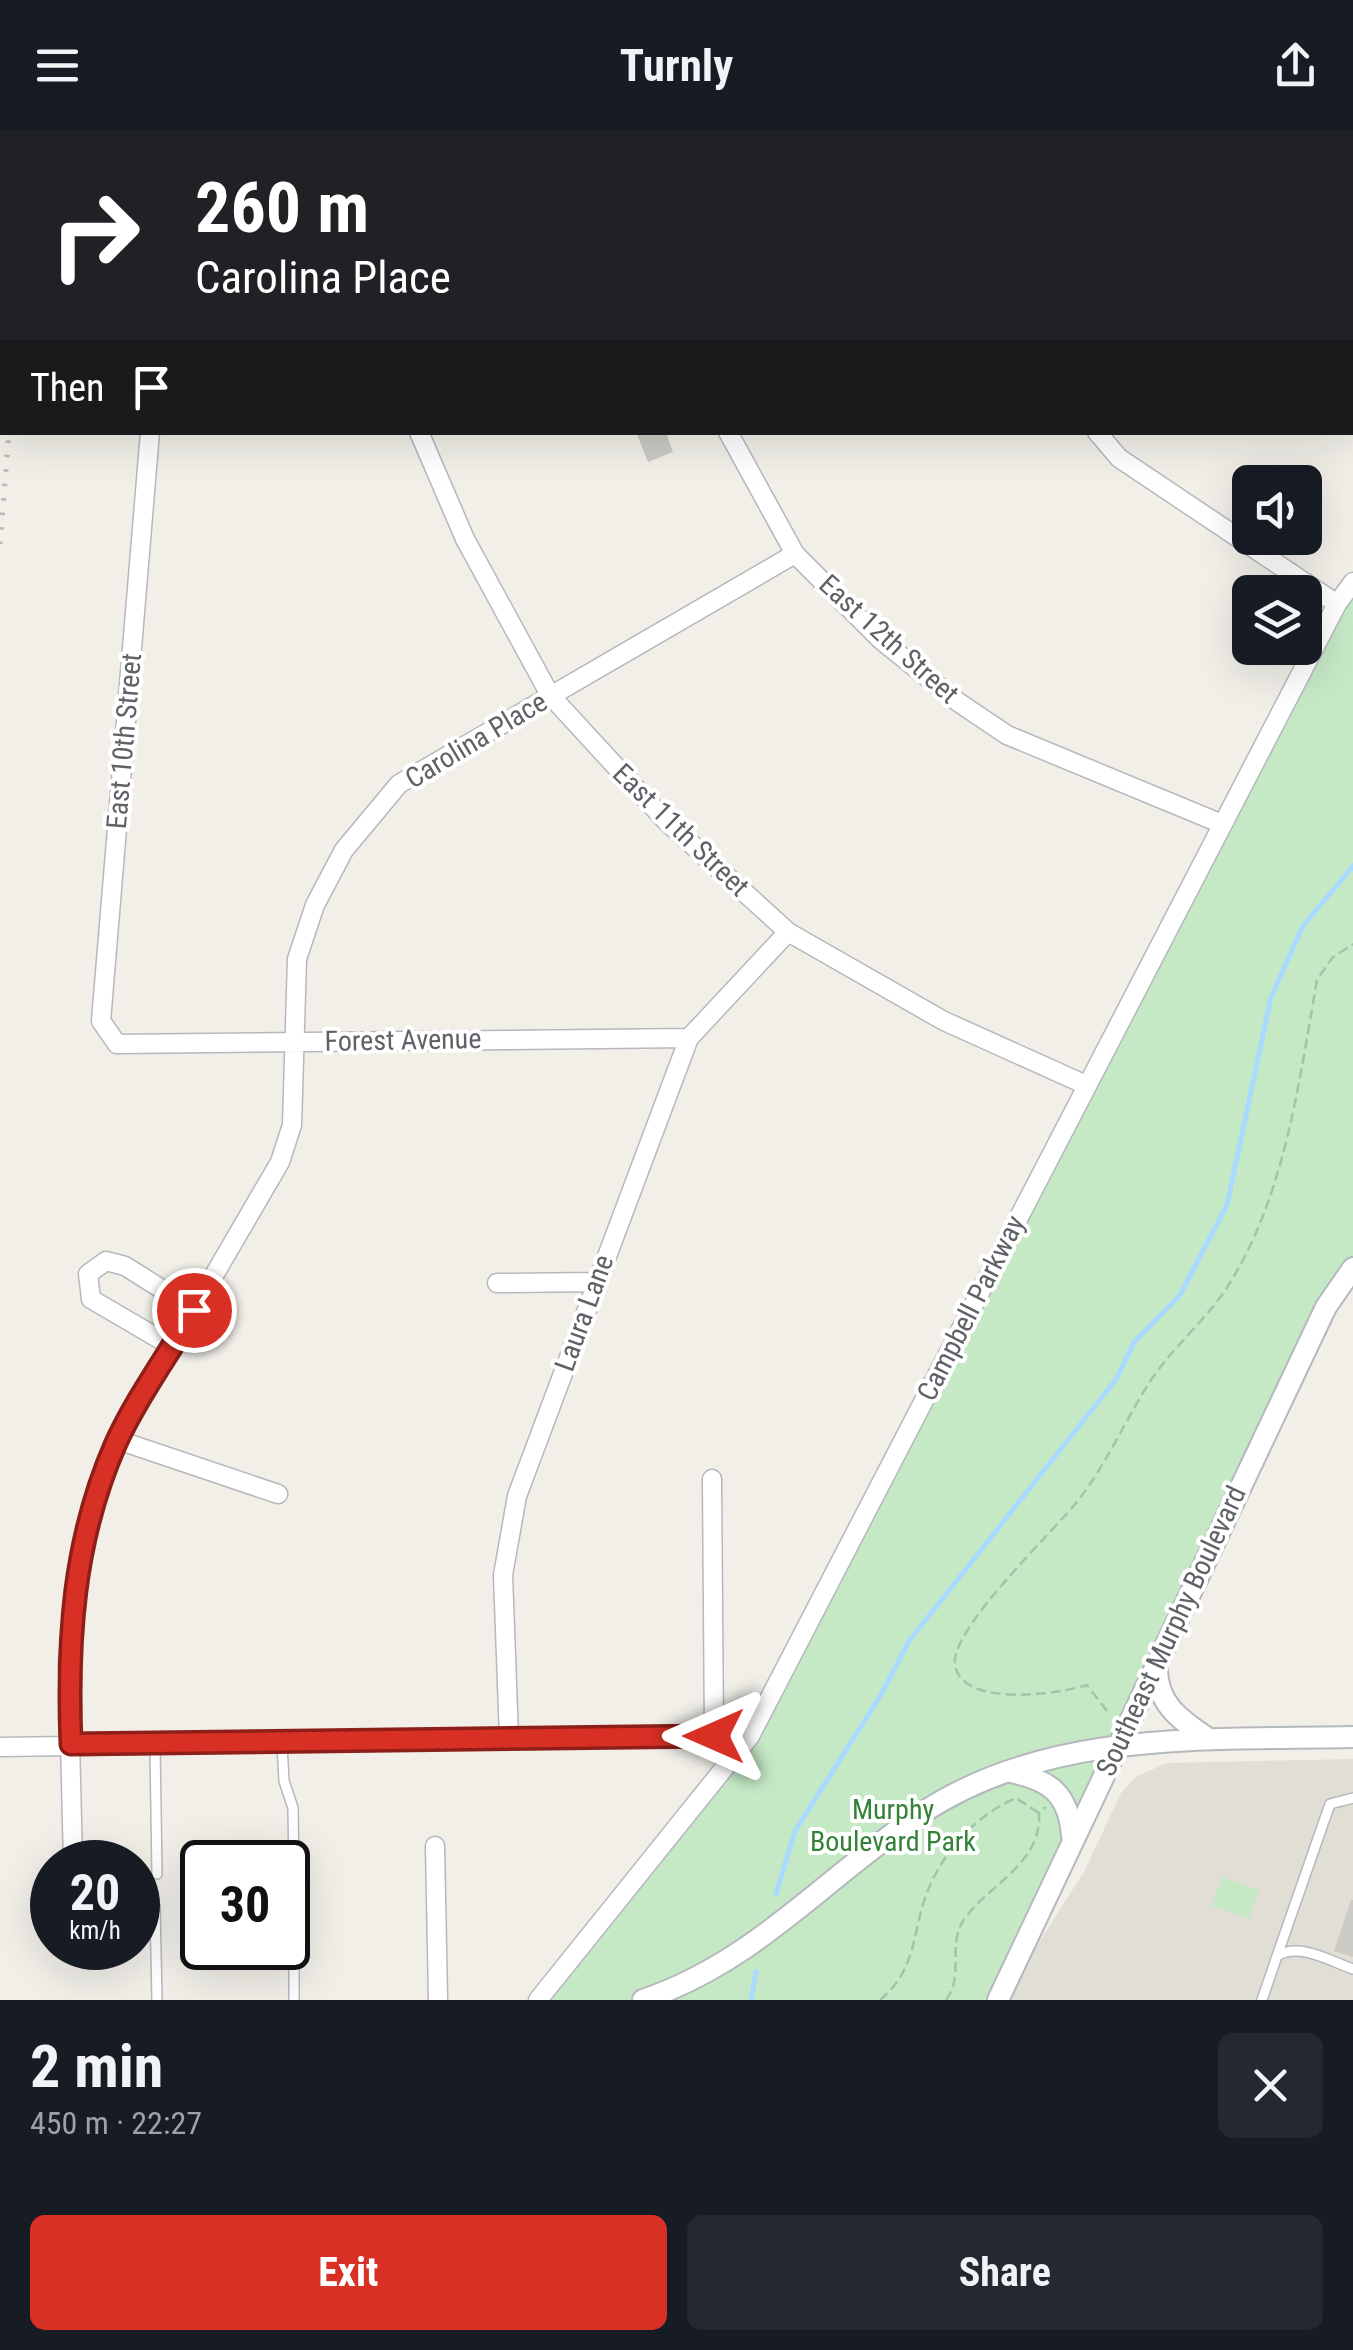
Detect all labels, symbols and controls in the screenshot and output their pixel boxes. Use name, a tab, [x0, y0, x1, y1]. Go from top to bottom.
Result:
icon: menu	[30, 38, 85, 93]
icon: share	[1268, 38, 1323, 93]
text: Turnly	[620, 39, 733, 92]
text: 260 m	[195, 167, 369, 249]
icon: right	[30, 170, 160, 300]
text: Carolina Place	[195, 251, 451, 304]
icon: arrive	[124, 360, 179, 415]
text: Then	[30, 366, 104, 410]
map controls	[1232, 465, 1322, 665]
button: sound	[1232, 465, 1322, 555]
street label: East 12th Street	[812, 568, 966, 710]
button: layers	[1232, 575, 1322, 665]
street label: East 10th Street	[100, 652, 148, 830]
street label: Carolina Place	[399, 685, 553, 795]
street label: East 11th Street	[606, 757, 756, 903]
street label: Forest Avenue	[324, 1022, 482, 1058]
street label: Campbell Parkway	[910, 1210, 1032, 1406]
street label: Laura Lane	[548, 1250, 620, 1376]
pin	[152, 1268, 237, 1353]
icon: arrive	[167, 1283, 222, 1338]
street label: Southeast Murphy Boulevard	[1089, 1481, 1253, 1781]
position arrow	[662, 1684, 766, 1788]
park label: Murphy Boulevard Park	[810, 1793, 976, 1858]
speed limit sign: 30	[180, 1840, 310, 1970]
text: 20	[70, 1864, 120, 1922]
text: km/h	[69, 1916, 121, 1945]
text: 2 min	[30, 2031, 163, 2102]
button: close	[1218, 2033, 1323, 2138]
text: 450 m · 22:27	[30, 2104, 202, 2142]
button: Exit	[30, 2215, 667, 2330]
button: Share	[687, 2215, 1323, 2330]

